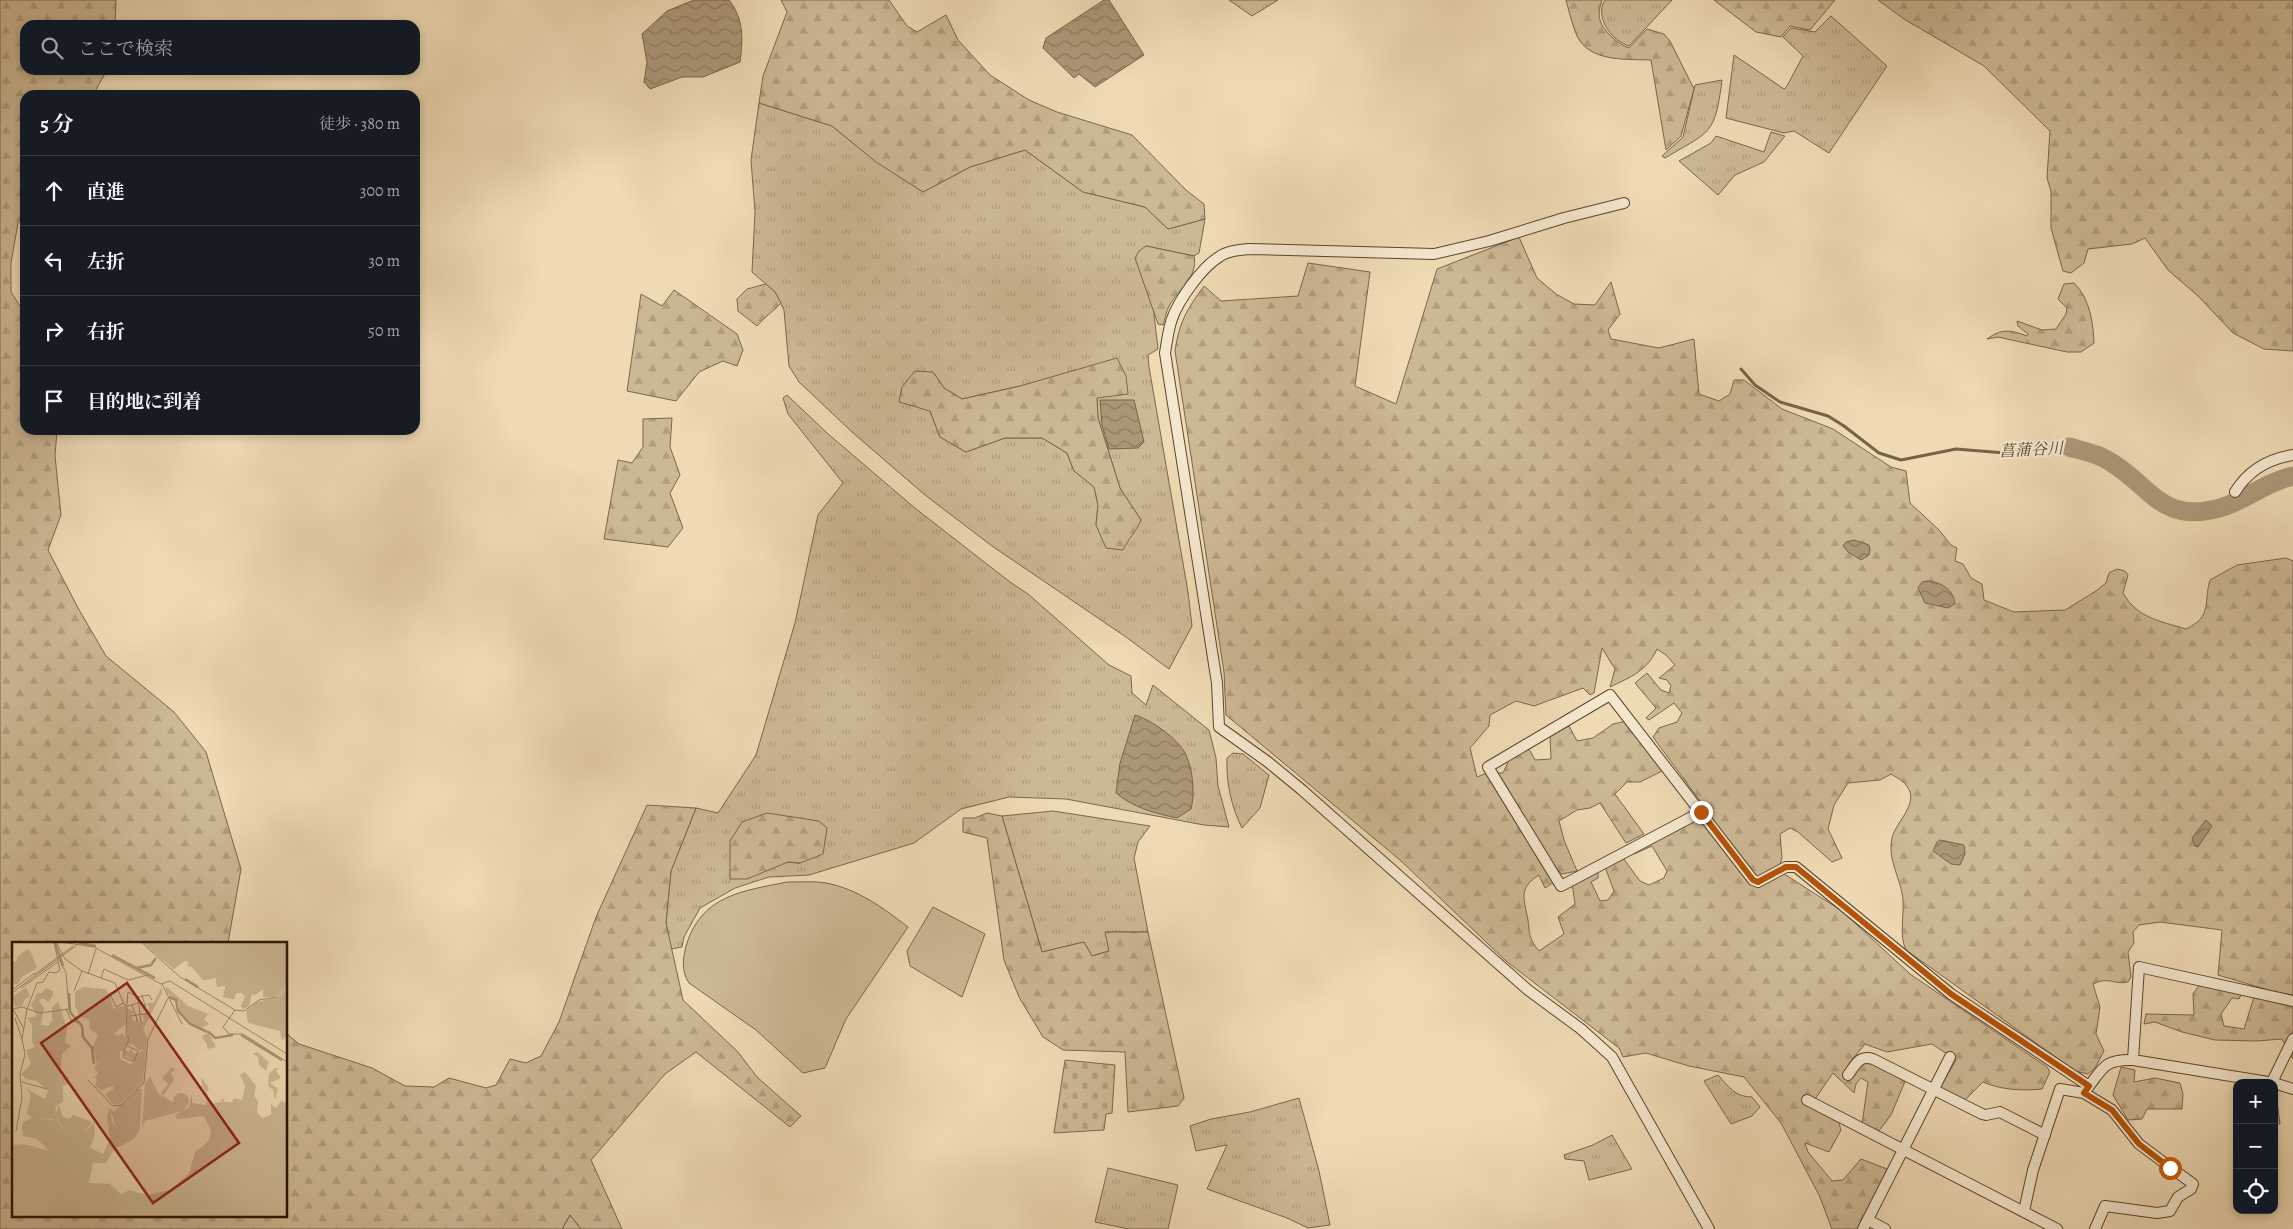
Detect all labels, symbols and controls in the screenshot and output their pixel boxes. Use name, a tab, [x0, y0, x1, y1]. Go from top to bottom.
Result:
search box	[20, 20, 420, 75]
icon: search	[38, 34, 66, 62]
text: ここで検索	[78, 36, 173, 62]
text: 5 分	[40, 110, 74, 138]
text: 徒歩 · 380 m	[319, 113, 400, 135]
icon: ahead	[40, 177, 68, 205]
text: 直進	[87, 179, 125, 205]
text: 300 m	[360, 180, 400, 202]
icon: left	[40, 247, 68, 275]
text: 左折	[87, 249, 125, 275]
text: 30 m	[368, 250, 400, 272]
icon: right	[40, 317, 68, 345]
text: 右折	[87, 319, 125, 345]
text: 50 m	[368, 320, 400, 342]
icon: arrive	[40, 387, 68, 415]
text: 目的地に到着	[87, 389, 201, 415]
water label: 菖蒲谷川	[1998, 437, 2066, 463]
route end	[1690, 801, 1713, 824]
inset map	[12, 942, 288, 1216]
map controls	[2233, 1079, 2278, 1214]
button: +	[2233, 1079, 2278, 1124]
button: −	[2233, 1124, 2278, 1169]
route start	[2159, 1157, 2182, 1180]
button: locate	[2233, 1169, 2278, 1214]

